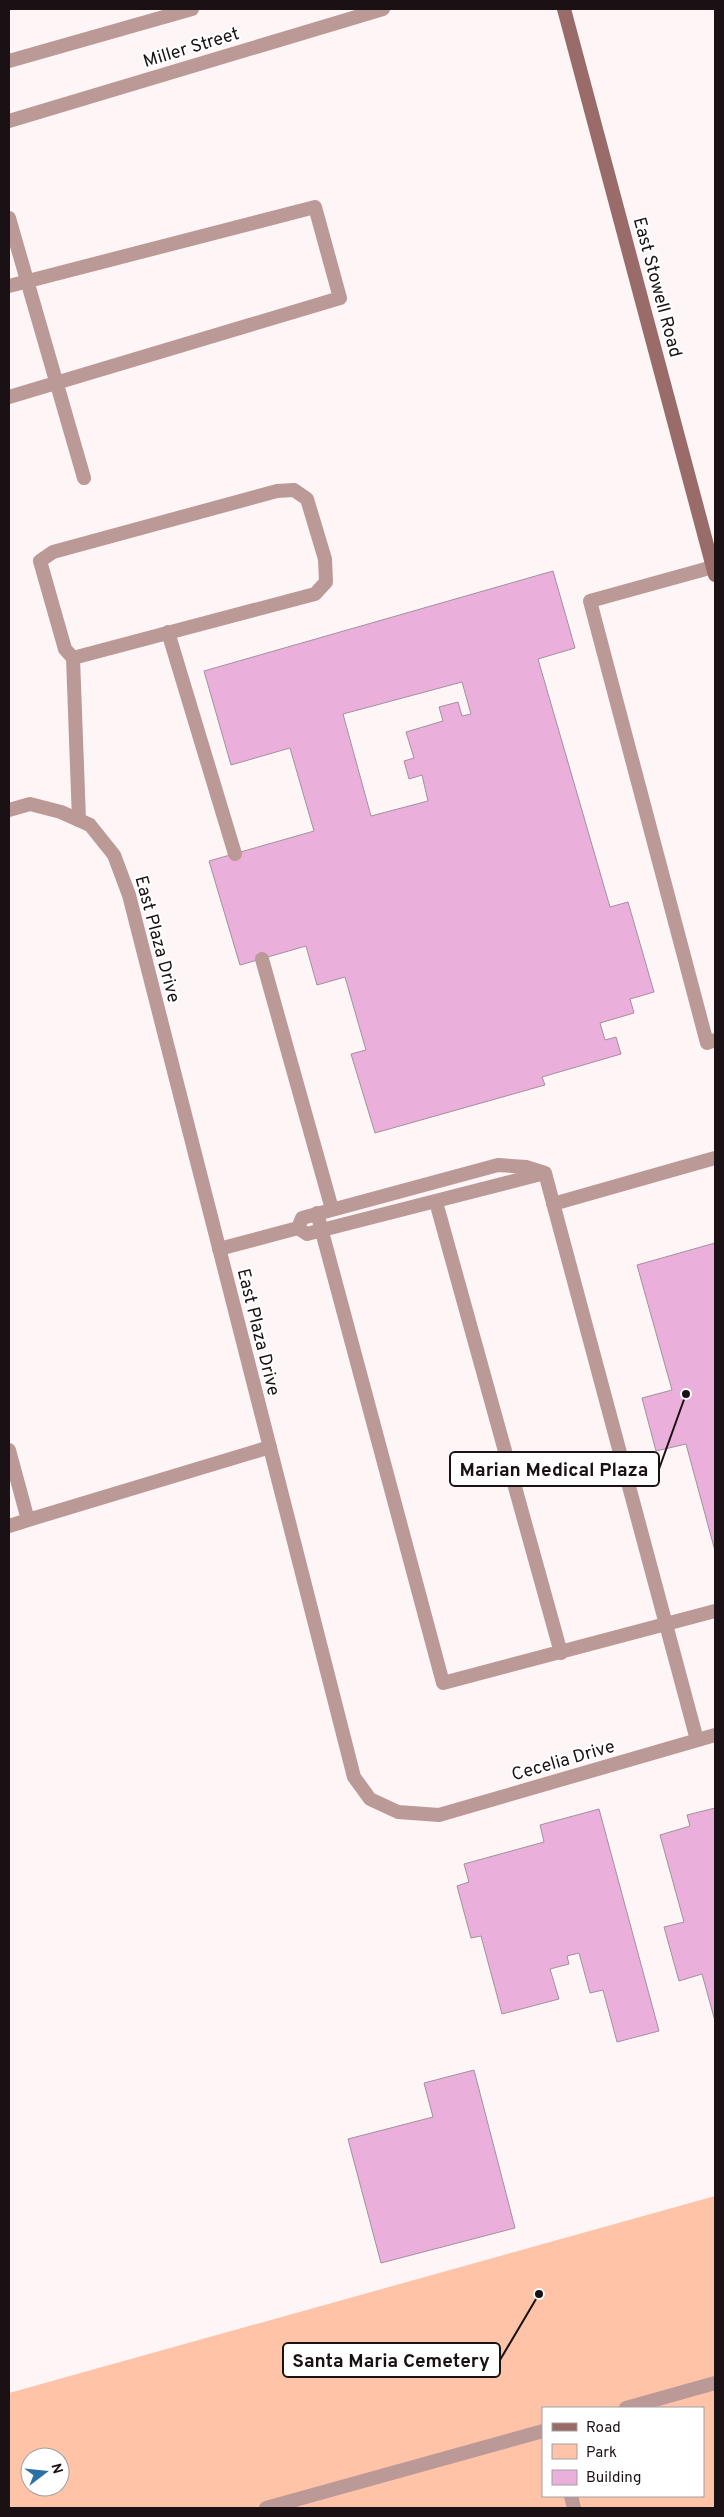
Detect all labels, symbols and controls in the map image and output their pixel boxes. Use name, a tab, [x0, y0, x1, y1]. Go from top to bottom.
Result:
street label: Miller Street	[141, 23, 242, 74]
street label: East Stowell Road	[627, 215, 686, 360]
street label: East Plaza Drive	[129, 873, 185, 1005]
street label: East Plaza Drive	[231, 1266, 284, 1398]
callout: Marian Medical Plaza	[450, 1452, 659, 1486]
text: Marian Medical Plaza	[460, 1459, 648, 1483]
street label: Cecelia Drive	[509, 1736, 618, 1787]
callout: Santa Maria Cemetery	[283, 2343, 500, 2377]
text: Santa Maria Cemetery	[292, 2350, 490, 2374]
legend	[542, 2407, 704, 2497]
text: Road	[586, 2419, 621, 2438]
text: Park	[586, 2444, 617, 2463]
north arrow	[20, 2447, 70, 2497]
text: N	[46, 2462, 66, 2476]
text: Building	[586, 2469, 641, 2488]

